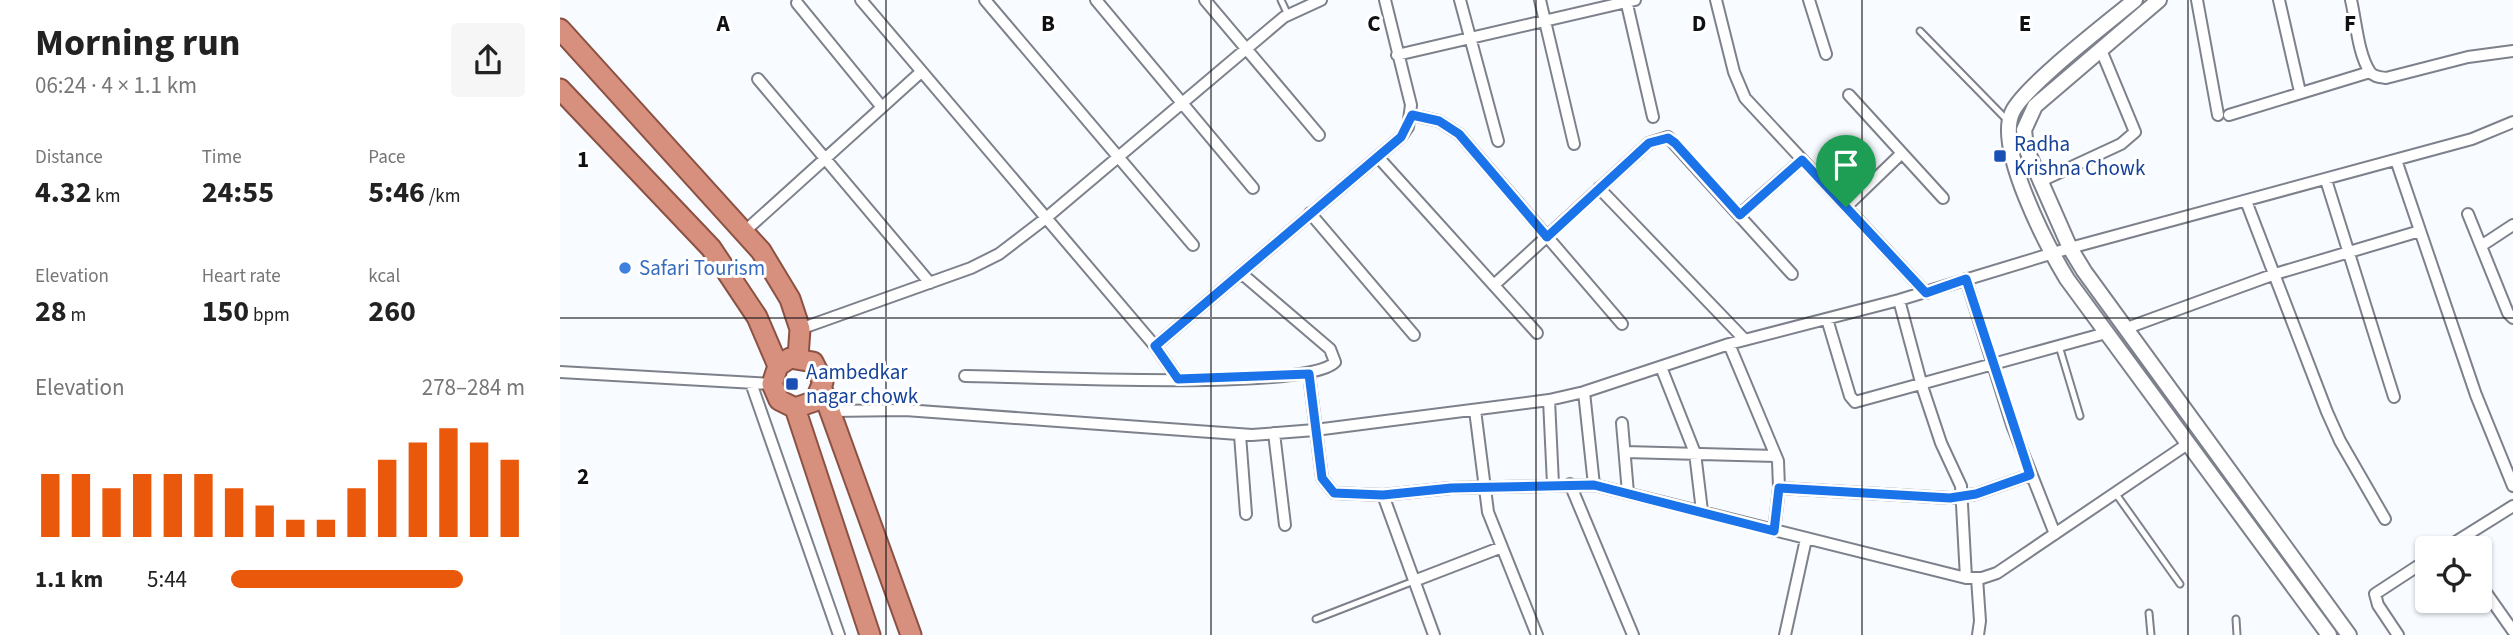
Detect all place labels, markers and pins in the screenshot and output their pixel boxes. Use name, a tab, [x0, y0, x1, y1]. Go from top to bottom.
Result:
place label: Radha Krishna Chowk	[2014, 129, 2146, 183]
pin	[1816, 135, 1876, 207]
marker: Radha Krishna Chowk	[1992, 148, 2008, 164]
place label: Safari Tourism	[639, 253, 765, 283]
marker: Safari Tourism	[617, 260, 633, 276]
place label: Aambedkar nagar chowk	[806, 357, 919, 411]
marker: Aambedkar nagar chowk	[784, 376, 800, 392]

